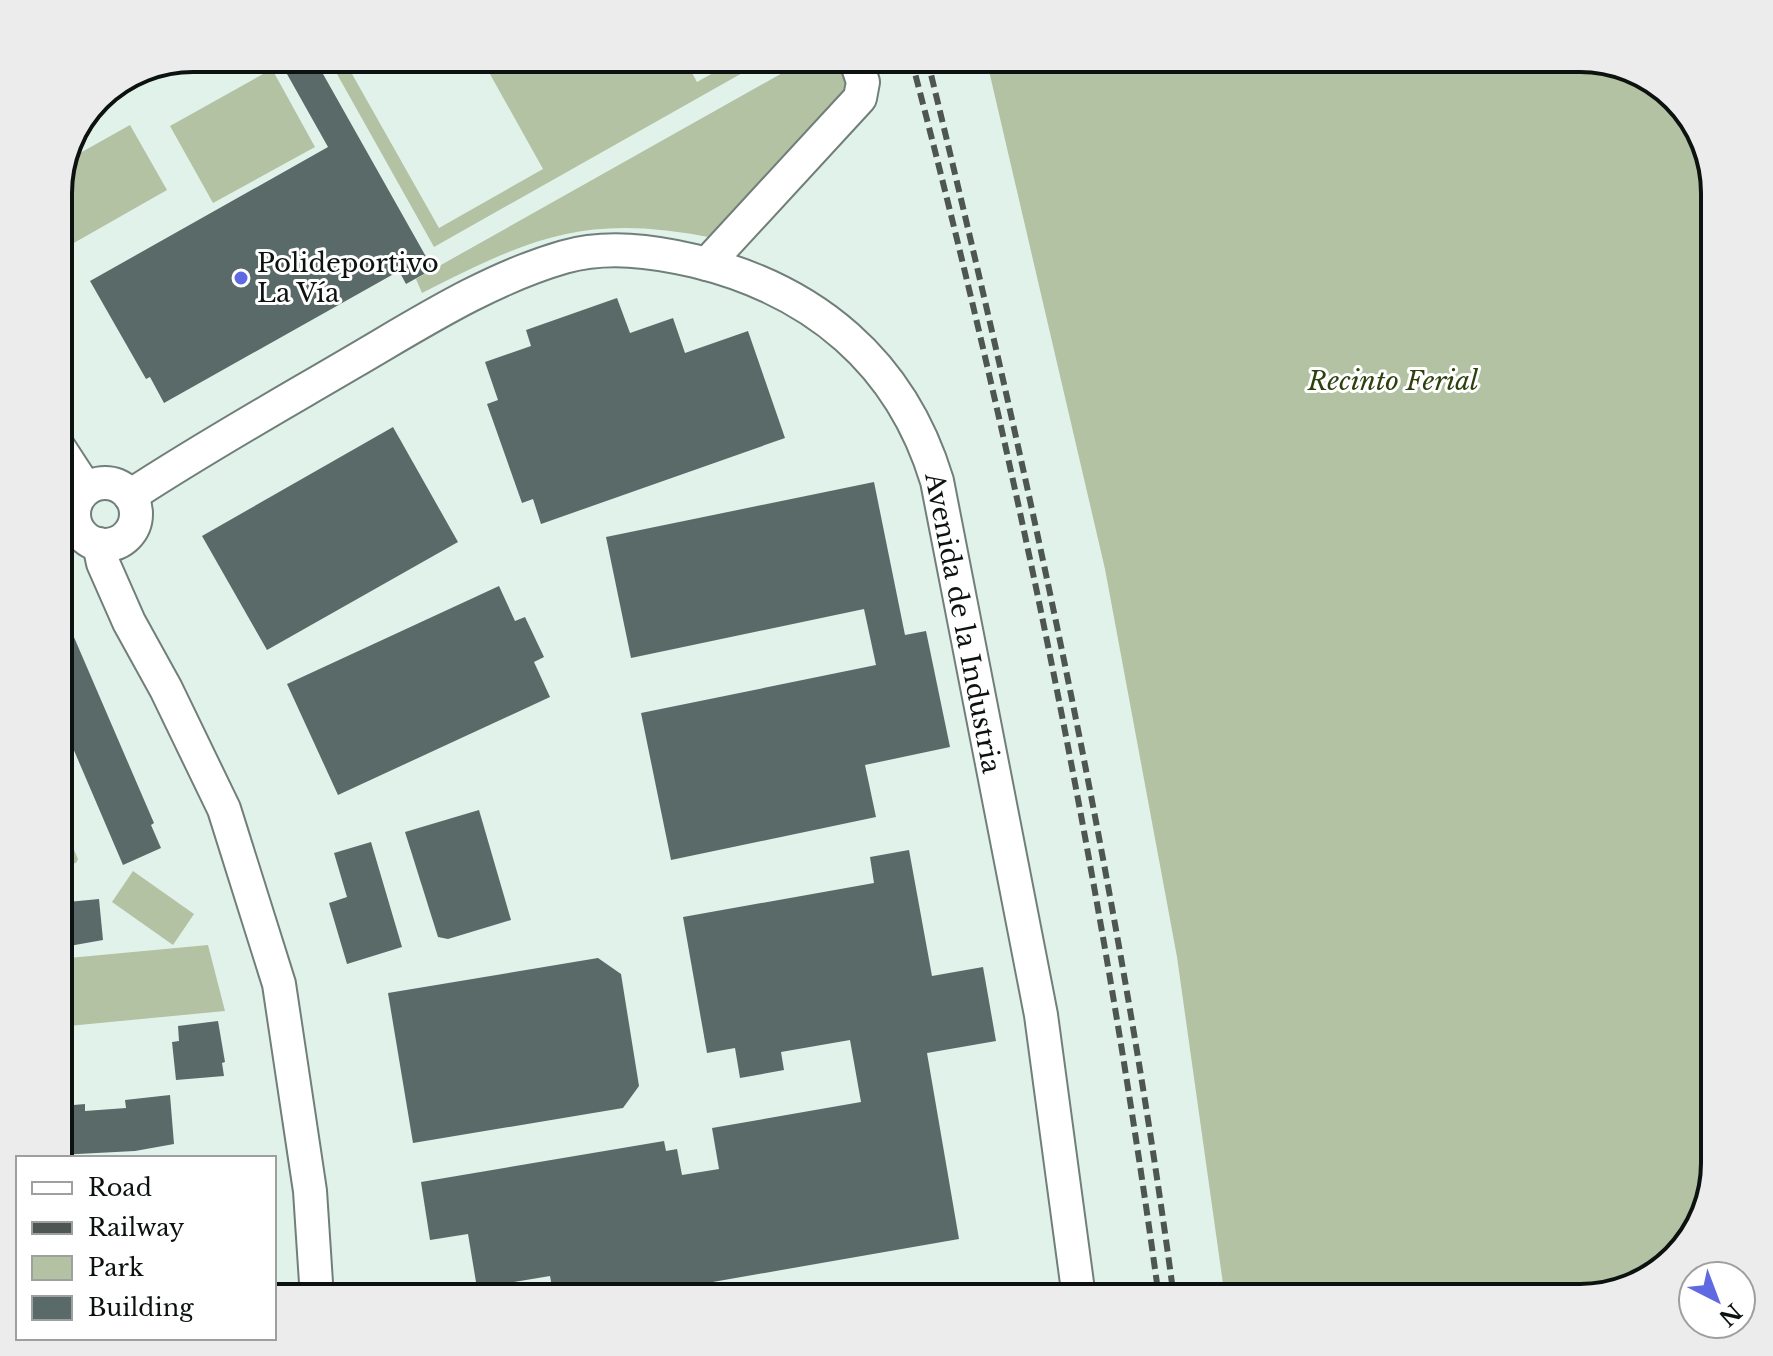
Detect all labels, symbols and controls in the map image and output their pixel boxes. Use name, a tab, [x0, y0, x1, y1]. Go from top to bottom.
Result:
place label: Polideportivo La Vía	[257, 247, 439, 309]
marker: Polideportivo La Vía	[232, 269, 250, 287]
park label: Recinto Ferial	[1307, 365, 1479, 397]
street label: Avenida de la Industria	[918, 469, 1008, 777]
legend	[16, 1156, 276, 1340]
text: Road	[88, 1173, 152, 1202]
text: Railway	[88, 1213, 185, 1242]
text: Park	[88, 1253, 144, 1282]
north arrow	[1677, 1260, 1757, 1340]
text: Building	[88, 1293, 194, 1322]
text: N	[1713, 1298, 1747, 1332]

